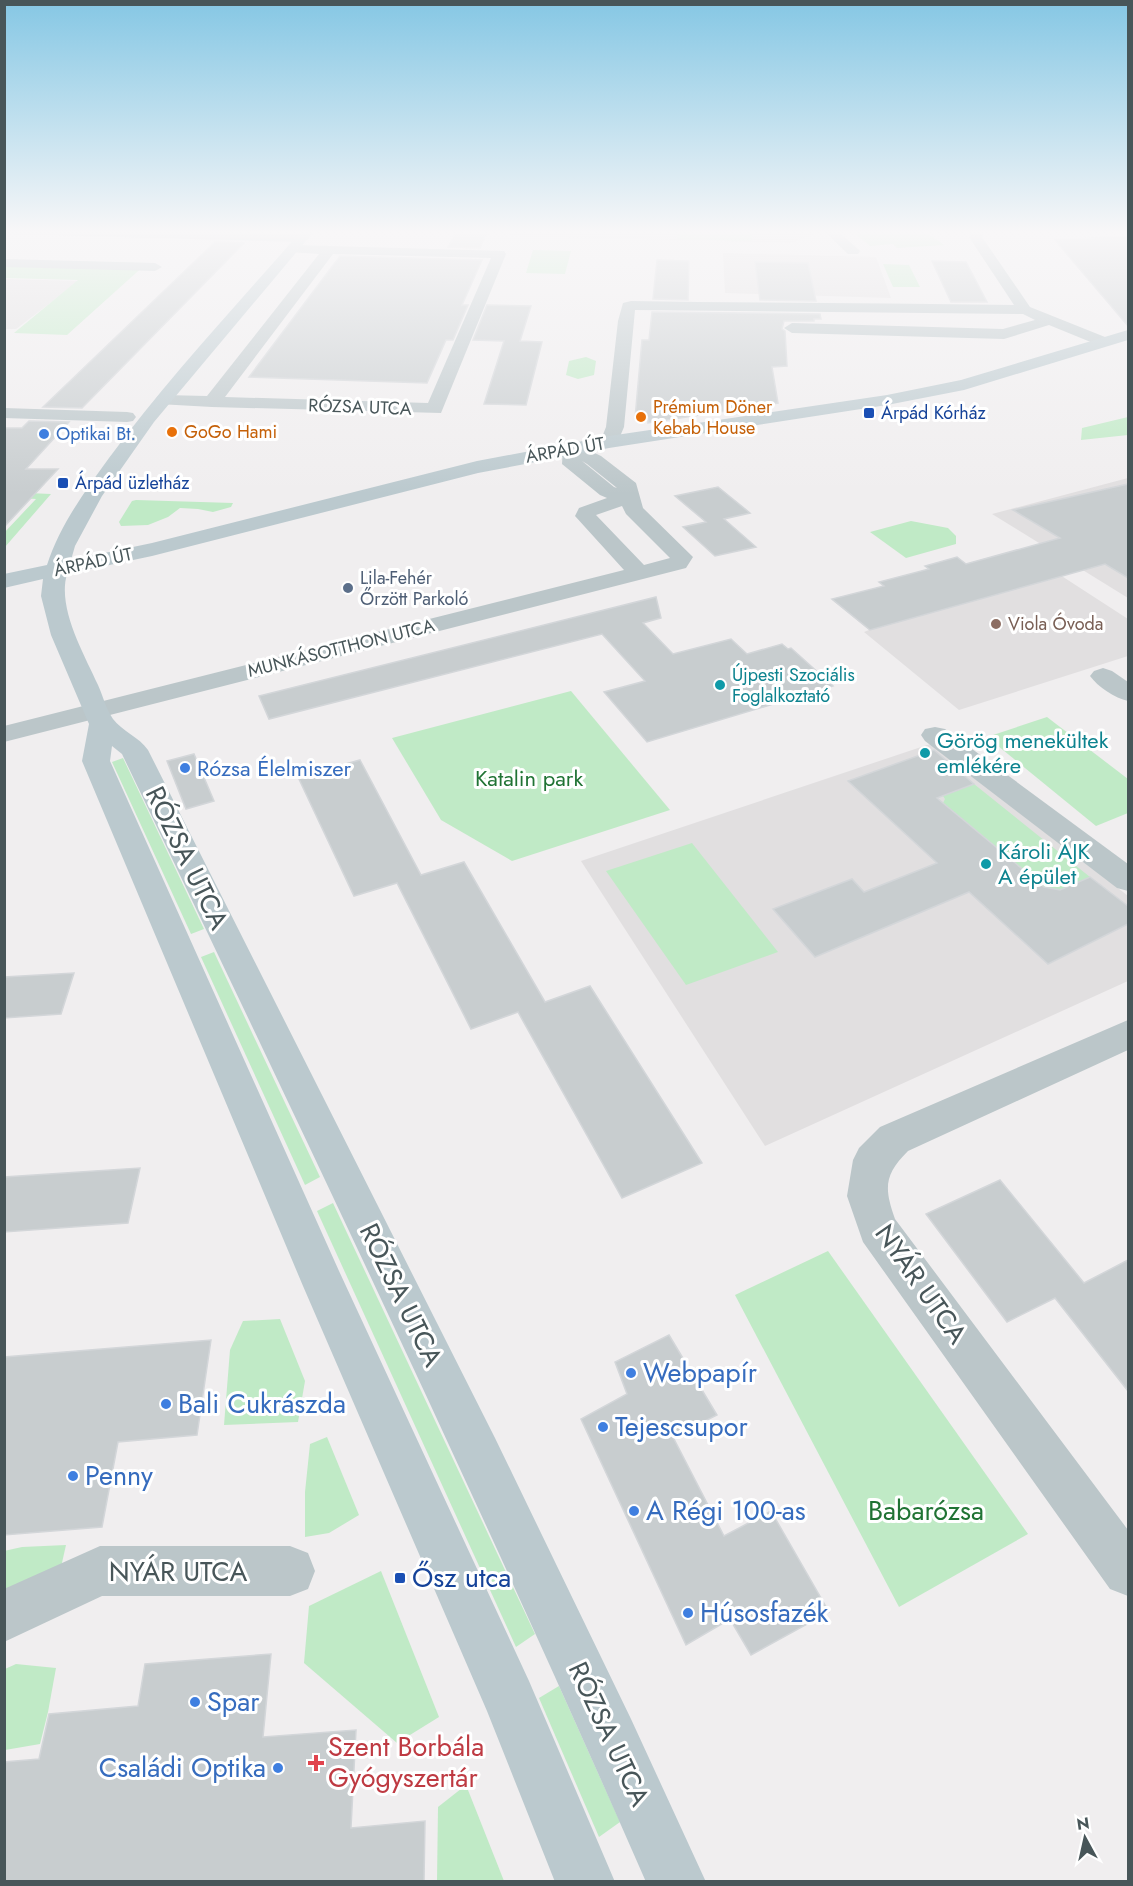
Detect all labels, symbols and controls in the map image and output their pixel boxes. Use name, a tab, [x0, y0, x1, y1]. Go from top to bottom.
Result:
street label: RÓZSA UTCA	[308, 392, 412, 422]
place label: Prémium Döner Kebab House	[653, 394, 773, 441]
place label: Árpád Kórház	[881, 400, 987, 426]
marker: Árpád Kórház	[862, 406, 876, 420]
marker: Prémium Döner Kebab House	[634, 410, 648, 424]
place label: GoGo Hami	[184, 419, 277, 445]
place label: Optikai Bt.	[56, 421, 136, 447]
marker: GoGo Hami	[165, 425, 179, 439]
marker: Optikai Bt.	[37, 427, 51, 441]
street label: ÁRPÁD ÚT	[523, 430, 607, 470]
place label: Árpád üzletház	[75, 470, 190, 496]
marker: Árpád üzletház	[56, 476, 70, 490]
street label: ÁRPÁD ÚT	[51, 541, 135, 583]
place label: Lila-Fehér Őrzött Parkoló	[360, 565, 469, 612]
marker: Lila-Fehér Őrzött Parkoló	[341, 581, 355, 595]
place label: Viola Óvoda	[1008, 611, 1103, 637]
street label: MUNKÁSOTTHON UTCA	[245, 612, 437, 684]
marker: Viola Óvoda	[989, 617, 1003, 631]
place label: Újpesti Szociális Foglalkoztató	[732, 662, 855, 709]
marker: Újpesti Szociális Foglalkoztató	[713, 678, 727, 692]
place label: Görög menekültek emlékére	[937, 724, 1109, 781]
marker: Görög menekültek emlékére	[918, 746, 932, 760]
place label: Rózsa Élelmiszer	[197, 752, 352, 784]
marker: Rózsa Élelmiszer	[178, 761, 192, 775]
park label: Katalin park	[475, 762, 583, 794]
street label: RÓZSA UTCA	[136, 780, 239, 936]
place label: Károli ÁJK A épület	[998, 835, 1091, 892]
marker: Károli ÁJK A épület	[979, 857, 993, 871]
street label: NYÁR UTCA	[866, 1216, 977, 1352]
street label: RÓZSA UTCA	[350, 1217, 453, 1373]
place label: Webpapír	[643, 1353, 758, 1392]
marker: Webpapír	[624, 1366, 638, 1380]
place label: Bali Cukrászda	[178, 1384, 346, 1423]
marker: Bali Cukrászda	[159, 1397, 173, 1411]
place label: Tejescsupor	[615, 1407, 748, 1446]
marker: Tejescsupor	[596, 1420, 610, 1434]
place label: Penny	[85, 1456, 153, 1495]
marker: Penny	[66, 1469, 80, 1483]
place label: A Régi 100-as	[646, 1491, 806, 1530]
park label: Babarózsa	[868, 1491, 984, 1530]
marker: A Régi 100-as	[627, 1504, 641, 1518]
street label: NYÁR UTCA	[109, 1552, 247, 1591]
place label: Ősz utca	[412, 1558, 511, 1597]
marker: Ősz utca	[393, 1571, 407, 1585]
place label: Húsosfazék	[700, 1593, 829, 1632]
marker: Húsosfazék	[681, 1606, 695, 1620]
street label: RÓZSA UTCA	[559, 1655, 660, 1812]
place label: Spar	[207, 1682, 260, 1721]
marker: Spar	[188, 1695, 202, 1709]
place label: Szent Borbála Gyógyszertár	[328, 1727, 484, 1797]
place label: Családi Optika	[99, 1748, 266, 1787]
marker: Szent Borbála Gyógyszertár	[309, 1756, 323, 1770]
marker: Családi Optika	[271, 1761, 285, 1775]
north arrow	[1055, 1808, 1115, 1868]
text: N	[1075, 1811, 1091, 1836]

